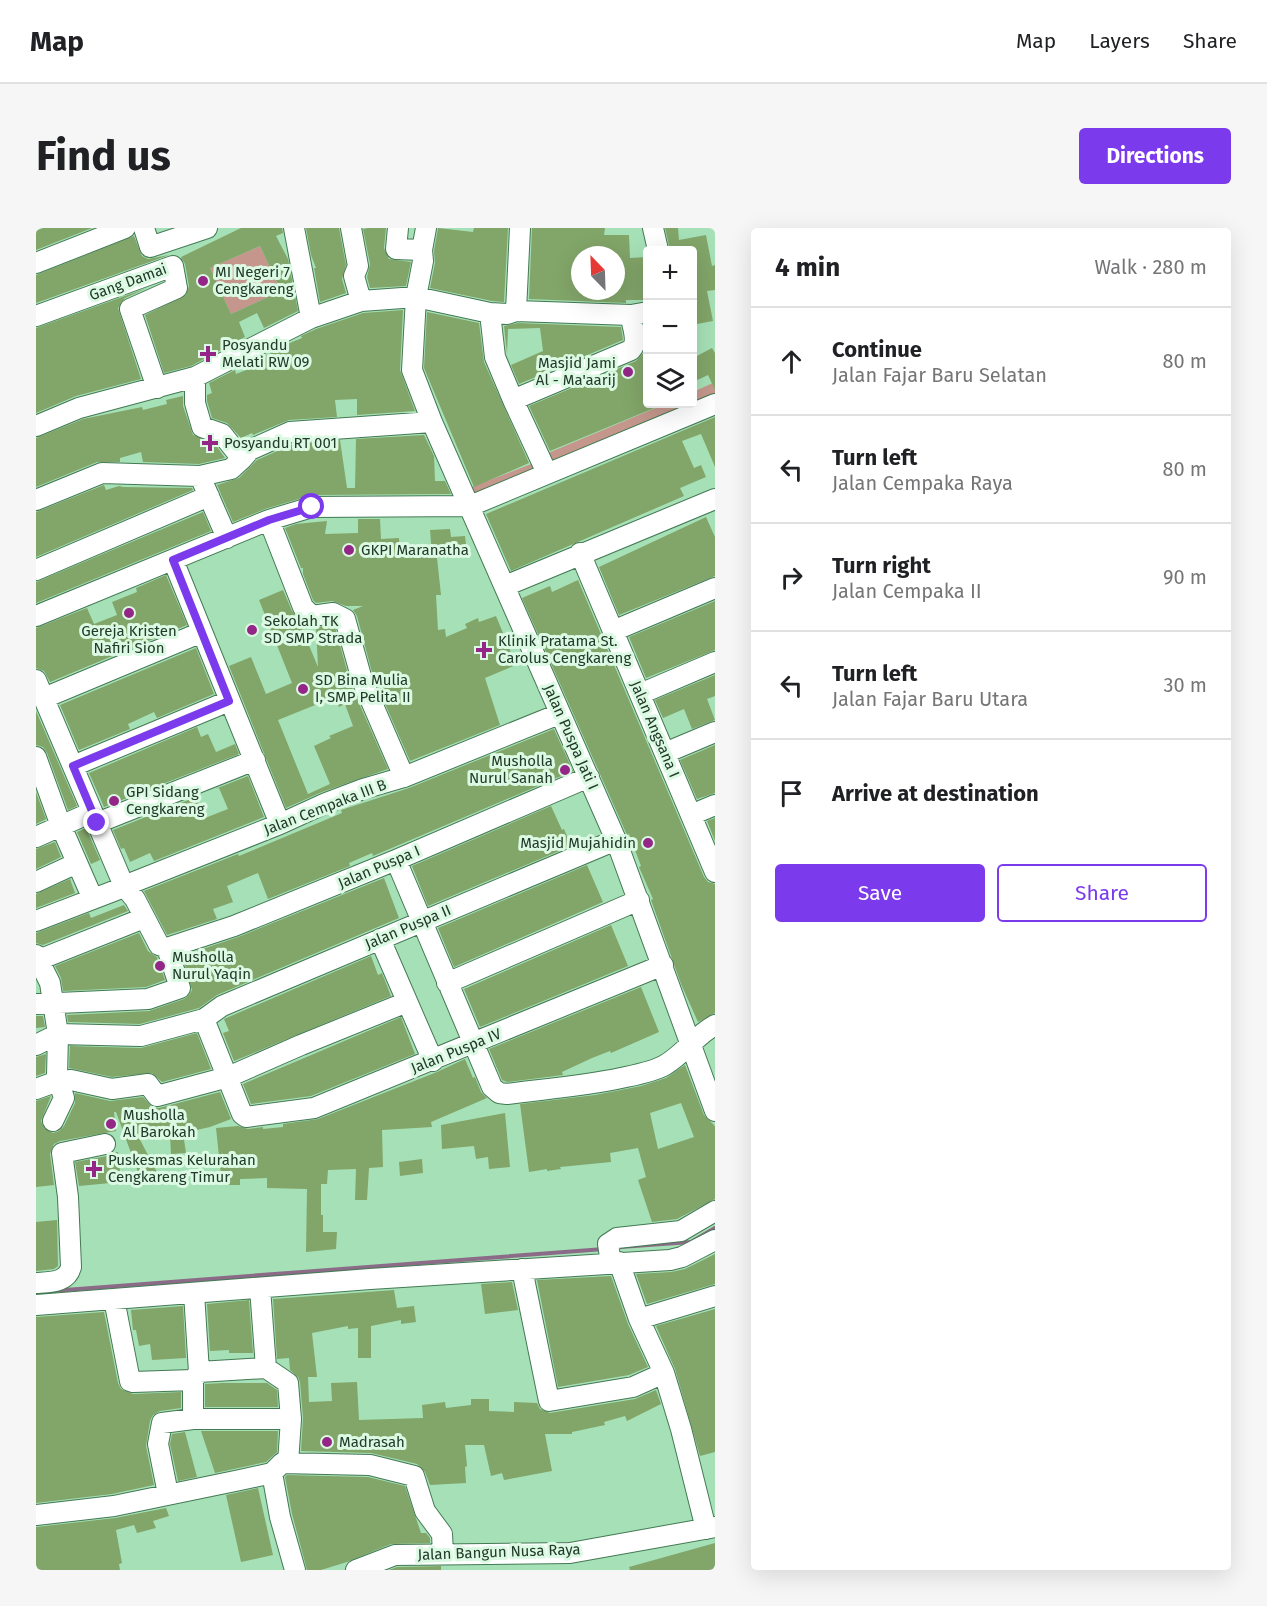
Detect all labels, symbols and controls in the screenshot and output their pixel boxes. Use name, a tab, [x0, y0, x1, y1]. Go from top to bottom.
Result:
text: Map	[30, 25, 84, 58]
text: Map	[1016, 28, 1056, 54]
text: Layers	[1089, 28, 1150, 54]
text: Share	[1183, 28, 1237, 54]
button: Directions	[1079, 128, 1231, 184]
text: Find us	[36, 131, 171, 181]
north arrow	[571, 246, 625, 300]
map controls	[643, 246, 697, 408]
button: +	[643, 246, 697, 300]
text: 4 min	[775, 252, 840, 283]
text: Walk · 280 m	[1094, 255, 1207, 279]
street label: Gang Damai	[87, 260, 169, 304]
place label: MI Negeri 7 Cengkareng	[215, 263, 294, 298]
marker: MI Negeri 7 Cengkareng	[196, 274, 210, 288]
button: −	[643, 300, 697, 354]
place label: Posyandu Melati RW 09	[222, 336, 310, 371]
text: Continue	[832, 336, 922, 363]
marker: Posyandu Melati RW 09	[199, 345, 217, 363]
icon: ahead	[775, 345, 808, 378]
text: 80 m	[1162, 349, 1207, 373]
place label: Masjid Jami Al - Ma'aarij	[536, 354, 616, 389]
button: layers	[643, 354, 697, 408]
text: Jalan Fajar Baru Selatan	[832, 363, 1047, 387]
marker: Masjid Jami Al - Ma'aarij	[621, 365, 635, 379]
marker: Posyandu RT 001	[201, 434, 219, 452]
place label: Posyandu RT 001	[224, 434, 337, 452]
text: Turn left	[832, 444, 917, 471]
icon: left	[775, 453, 808, 486]
text: 80 m	[1162, 457, 1207, 481]
text: Jalan Cempaka Raya	[832, 471, 1013, 495]
route start	[298, 493, 324, 519]
place label: GKPI Maranatha	[361, 541, 469, 559]
marker: GKPI Maranatha	[342, 543, 356, 557]
text: Turn right	[832, 552, 931, 579]
icon: right	[775, 561, 808, 594]
text: 90 m	[1163, 565, 1207, 589]
text: Jalan Cempaka II	[832, 579, 982, 603]
marker: Gereja Kristen Nafiri Sion	[122, 606, 136, 620]
place label: Sekolah TK SD SMP Strada	[264, 612, 362, 647]
place label: Gereja Kristen Nafiri Sion	[81, 622, 177, 657]
marker: Sekolah TK SD SMP Strada	[245, 623, 259, 637]
place label: Klinik Pratama St. Carolus Cengkareng	[498, 632, 631, 667]
marker: Klinik Pratama St. Carolus Cengkareng	[475, 641, 493, 659]
text: Turn left	[832, 660, 917, 687]
icon: left	[775, 669, 808, 702]
place label: SD Bina Mulia I, SMP Pelita II	[315, 671, 411, 706]
text: 30 m	[1163, 673, 1207, 697]
street label: Jalan Angsana I	[627, 678, 683, 780]
street label: Jalan Puspa Jati I	[540, 681, 602, 793]
marker: SD Bina Mulia I, SMP Pelita II	[296, 682, 310, 696]
text: Jalan Fajar Baru Utara	[832, 687, 1028, 711]
place label: Musholla Nurul Sanah	[469, 752, 553, 787]
marker: Musholla Nurul Sanah	[558, 763, 572, 777]
street label: Jalan Cempaka III B	[261, 775, 389, 839]
icon: arrive	[775, 777, 808, 810]
text: Arrive at destination	[832, 780, 1039, 807]
place label: GPI Sidang Cengkareng	[126, 783, 205, 818]
marker: GPI Sidang Cengkareng	[107, 794, 121, 808]
route end	[83, 809, 109, 835]
place label: Masjid Mujahidin	[520, 834, 636, 852]
marker: Masjid Mujahidin	[641, 836, 655, 850]
street label: Jalan Puspa I	[335, 842, 423, 892]
button: Save	[775, 864, 985, 922]
button: Share	[997, 864, 1207, 922]
street label: Jalan Puspa II	[362, 901, 454, 953]
place label: Musholla Nurul Yaqin	[172, 948, 251, 983]
marker: Musholla Nurul Yaqin	[153, 959, 167, 973]
street label: Jalan Puspa IV	[408, 1025, 504, 1077]
place label: Musholla Al Barokah	[123, 1106, 196, 1141]
marker: Musholla Al Barokah	[104, 1117, 118, 1131]
place label: Puskesmas Kelurahan Cengkareng Timur	[108, 1151, 256, 1186]
marker: Puskesmas Kelurahan Cengkareng Timur	[85, 1160, 103, 1178]
place label: Madrasah	[339, 1433, 405, 1451]
marker: Madrasah	[320, 1435, 334, 1449]
street label: Jalan Bangun Nusa Raya	[417, 1540, 581, 1564]

